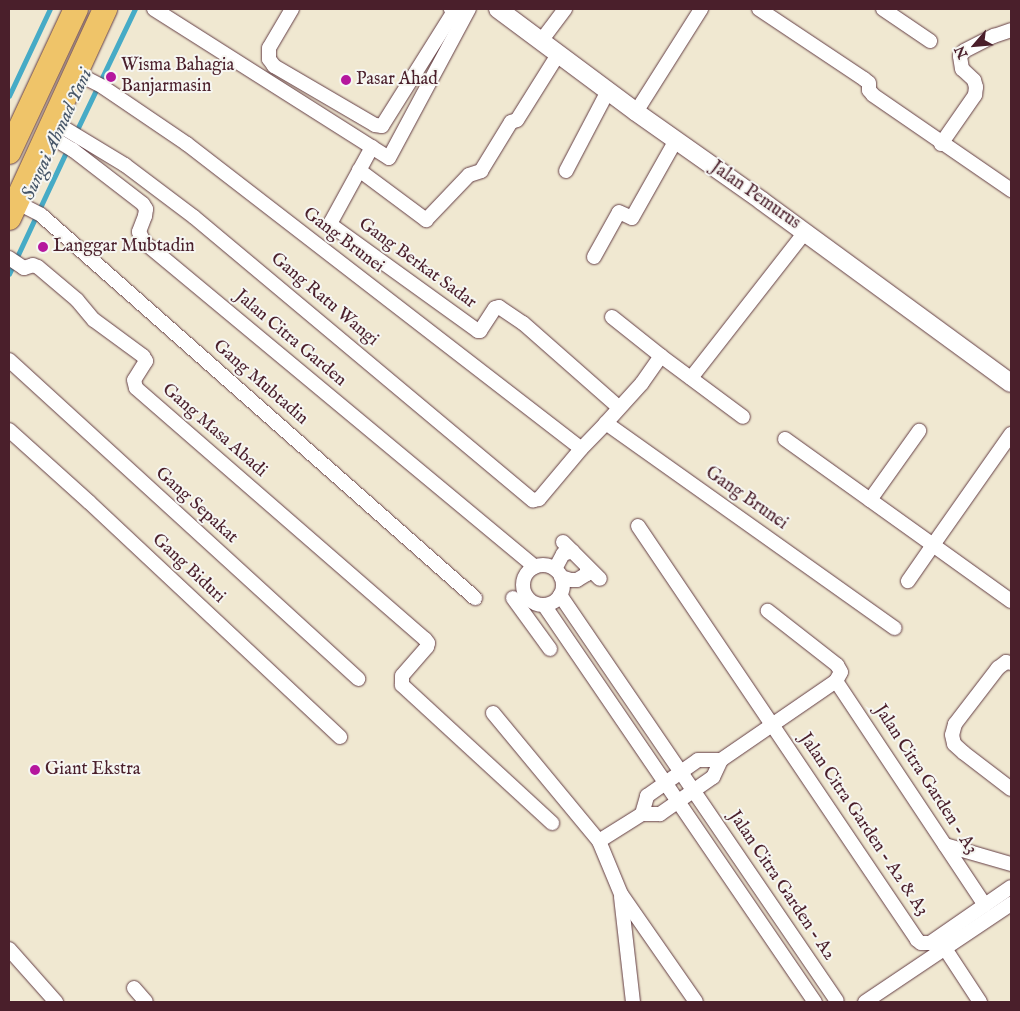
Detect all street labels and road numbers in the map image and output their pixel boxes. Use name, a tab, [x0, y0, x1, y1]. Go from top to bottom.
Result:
street label: Jalan Pemurus	[706, 157, 804, 235]
street label: Gang Brunei	[298, 204, 388, 278]
street label: Gang Berkat Sadar	[354, 214, 480, 314]
street label: Gang Ratu Wangi	[266, 249, 382, 351]
street label: Jalan Citra Garden	[230, 286, 350, 392]
street label: Gang Mubtadin	[208, 336, 312, 430]
street label: Gang Masa Abadi	[157, 380, 271, 482]
street label: Gang Sepakat	[150, 463, 242, 549]
street label: Gang Brunei	[701, 463, 791, 535]
street label: Gang Biduri	[147, 530, 229, 608]
street label: Jalan Citra Garden - A3	[869, 701, 981, 859]
street label: Jalan Citra Garden - A2 & A3	[794, 729, 932, 921]
street label: Jalan Citra Garden - A2	[723, 807, 839, 965]

